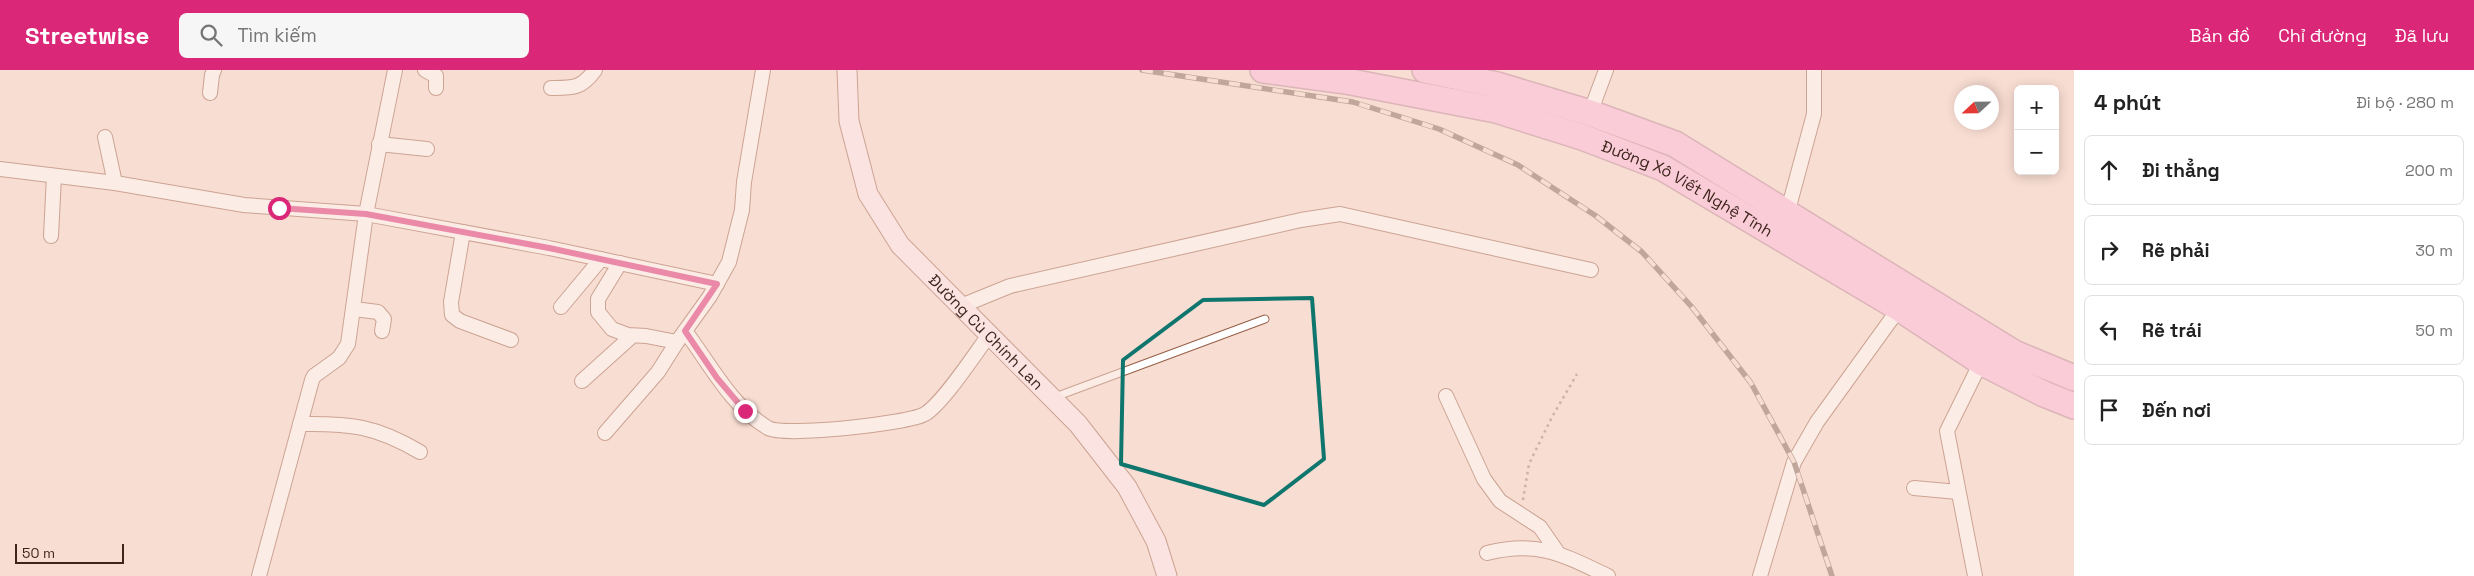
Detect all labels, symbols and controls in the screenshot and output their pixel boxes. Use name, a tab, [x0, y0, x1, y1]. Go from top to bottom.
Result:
search box	[179, 13, 529, 58]
text: Streetwise	[25, 20, 149, 51]
icon: search	[197, 21, 225, 49]
text: Tìm kiếm	[237, 23, 317, 48]
text: Bản đồ	[2190, 24, 2250, 47]
text: Chỉ đường	[2278, 24, 2367, 47]
text: Đã lưu	[2395, 24, 2449, 47]
north arrow	[1954, 85, 1999, 130]
map controls	[2014, 85, 2059, 175]
button: +	[2014, 85, 2059, 130]
text: 4 phút	[2094, 89, 2161, 116]
text: Đi bộ · 280 m	[2356, 92, 2454, 113]
button: −	[2014, 130, 2059, 175]
street label: Đường Xô Viết Nghệ Tĩnh	[1599, 135, 1777, 241]
icon: ahead	[2095, 156, 2123, 184]
text: Đi thẳng	[2142, 158, 2220, 183]
text: 200 m	[2405, 160, 2453, 181]
route start	[268, 197, 291, 220]
icon: right	[2095, 236, 2123, 264]
text: Rẽ phải	[2142, 238, 2210, 263]
text: 30 m	[2415, 240, 2453, 261]
street label: Đường Cù Chính Lan	[924, 269, 1048, 394]
icon: left	[2095, 316, 2123, 344]
text: Rẽ trái	[2142, 318, 2202, 343]
text: 50 m	[2415, 320, 2453, 341]
icon: arrive	[2095, 396, 2123, 424]
text: Đến nơi	[2142, 398, 2211, 423]
route end	[734, 400, 757, 423]
scale bar	[15, 541, 124, 564]
text: 50 m	[22, 544, 55, 562]

